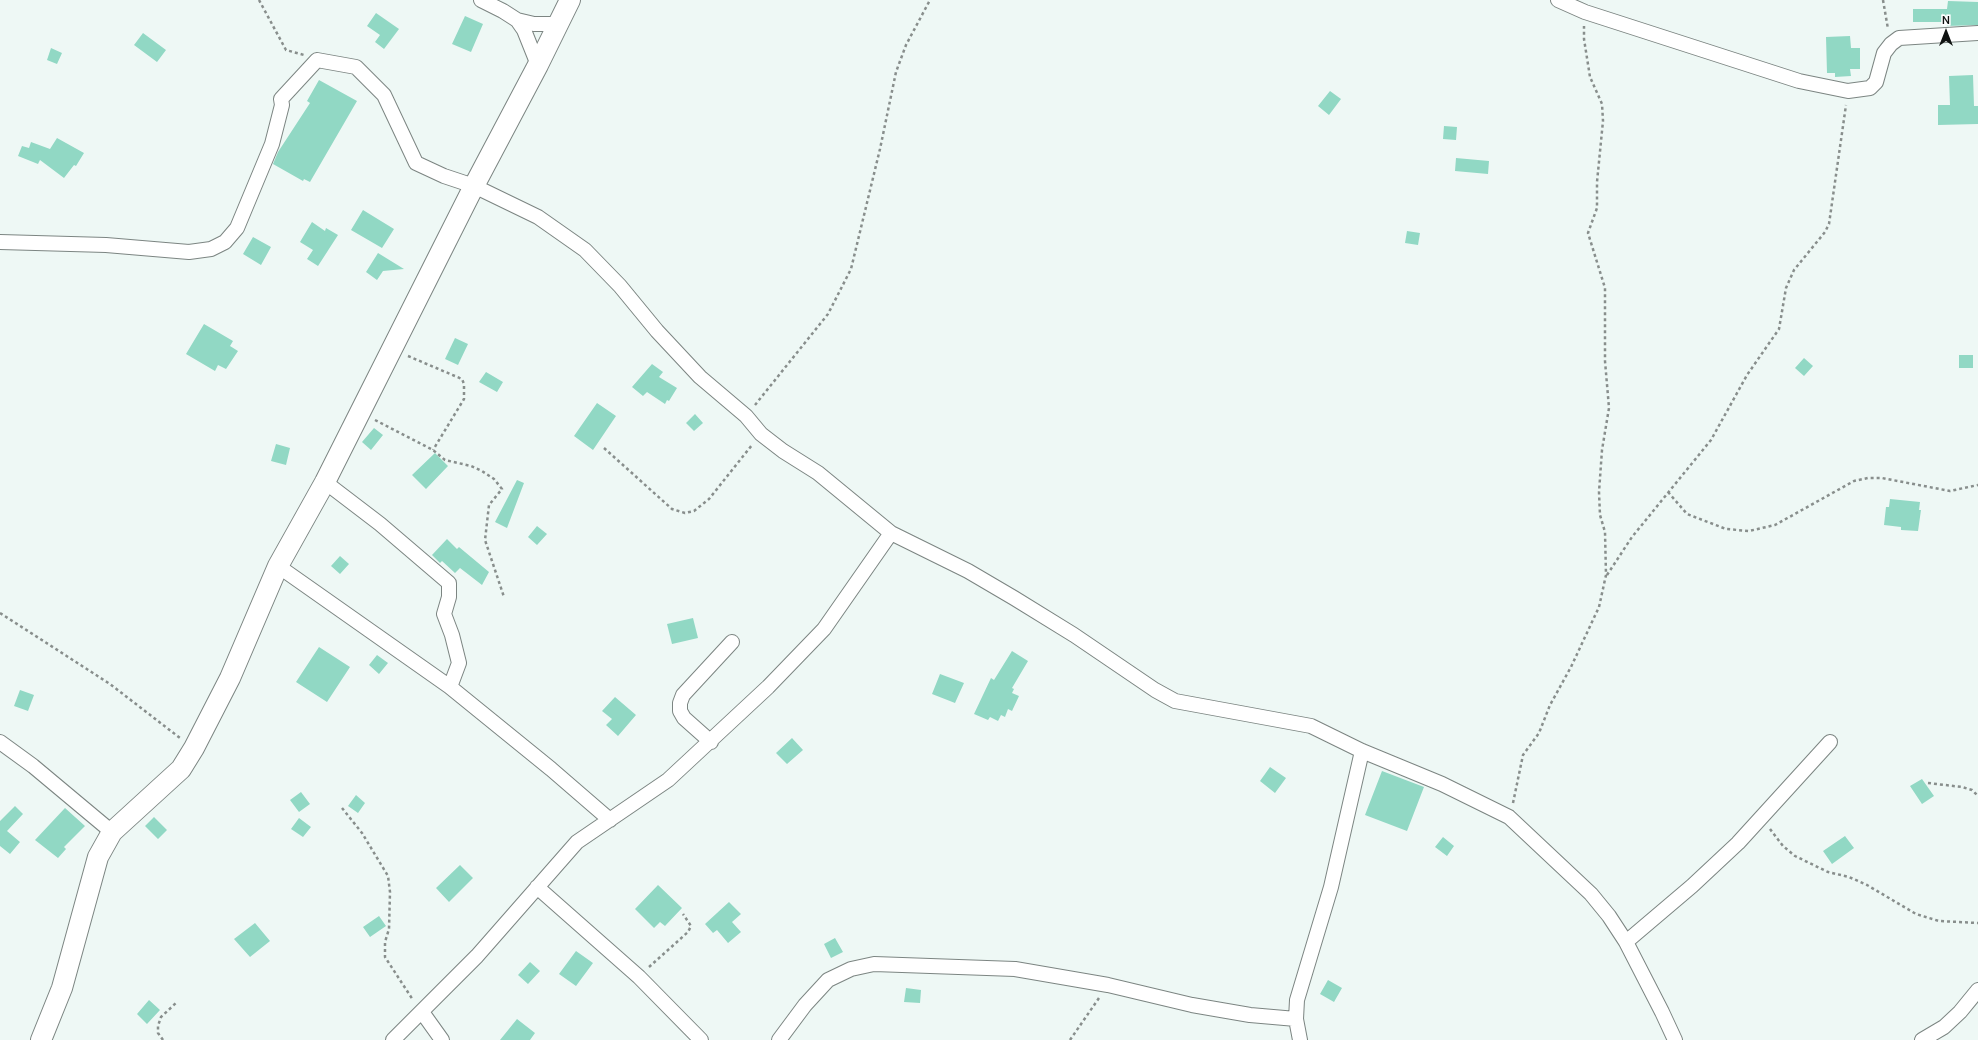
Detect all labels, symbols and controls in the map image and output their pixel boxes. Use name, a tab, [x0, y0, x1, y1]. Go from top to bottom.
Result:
north arrow	[1926, 12, 1966, 52]
text: N	[1942, 12, 1950, 27]

